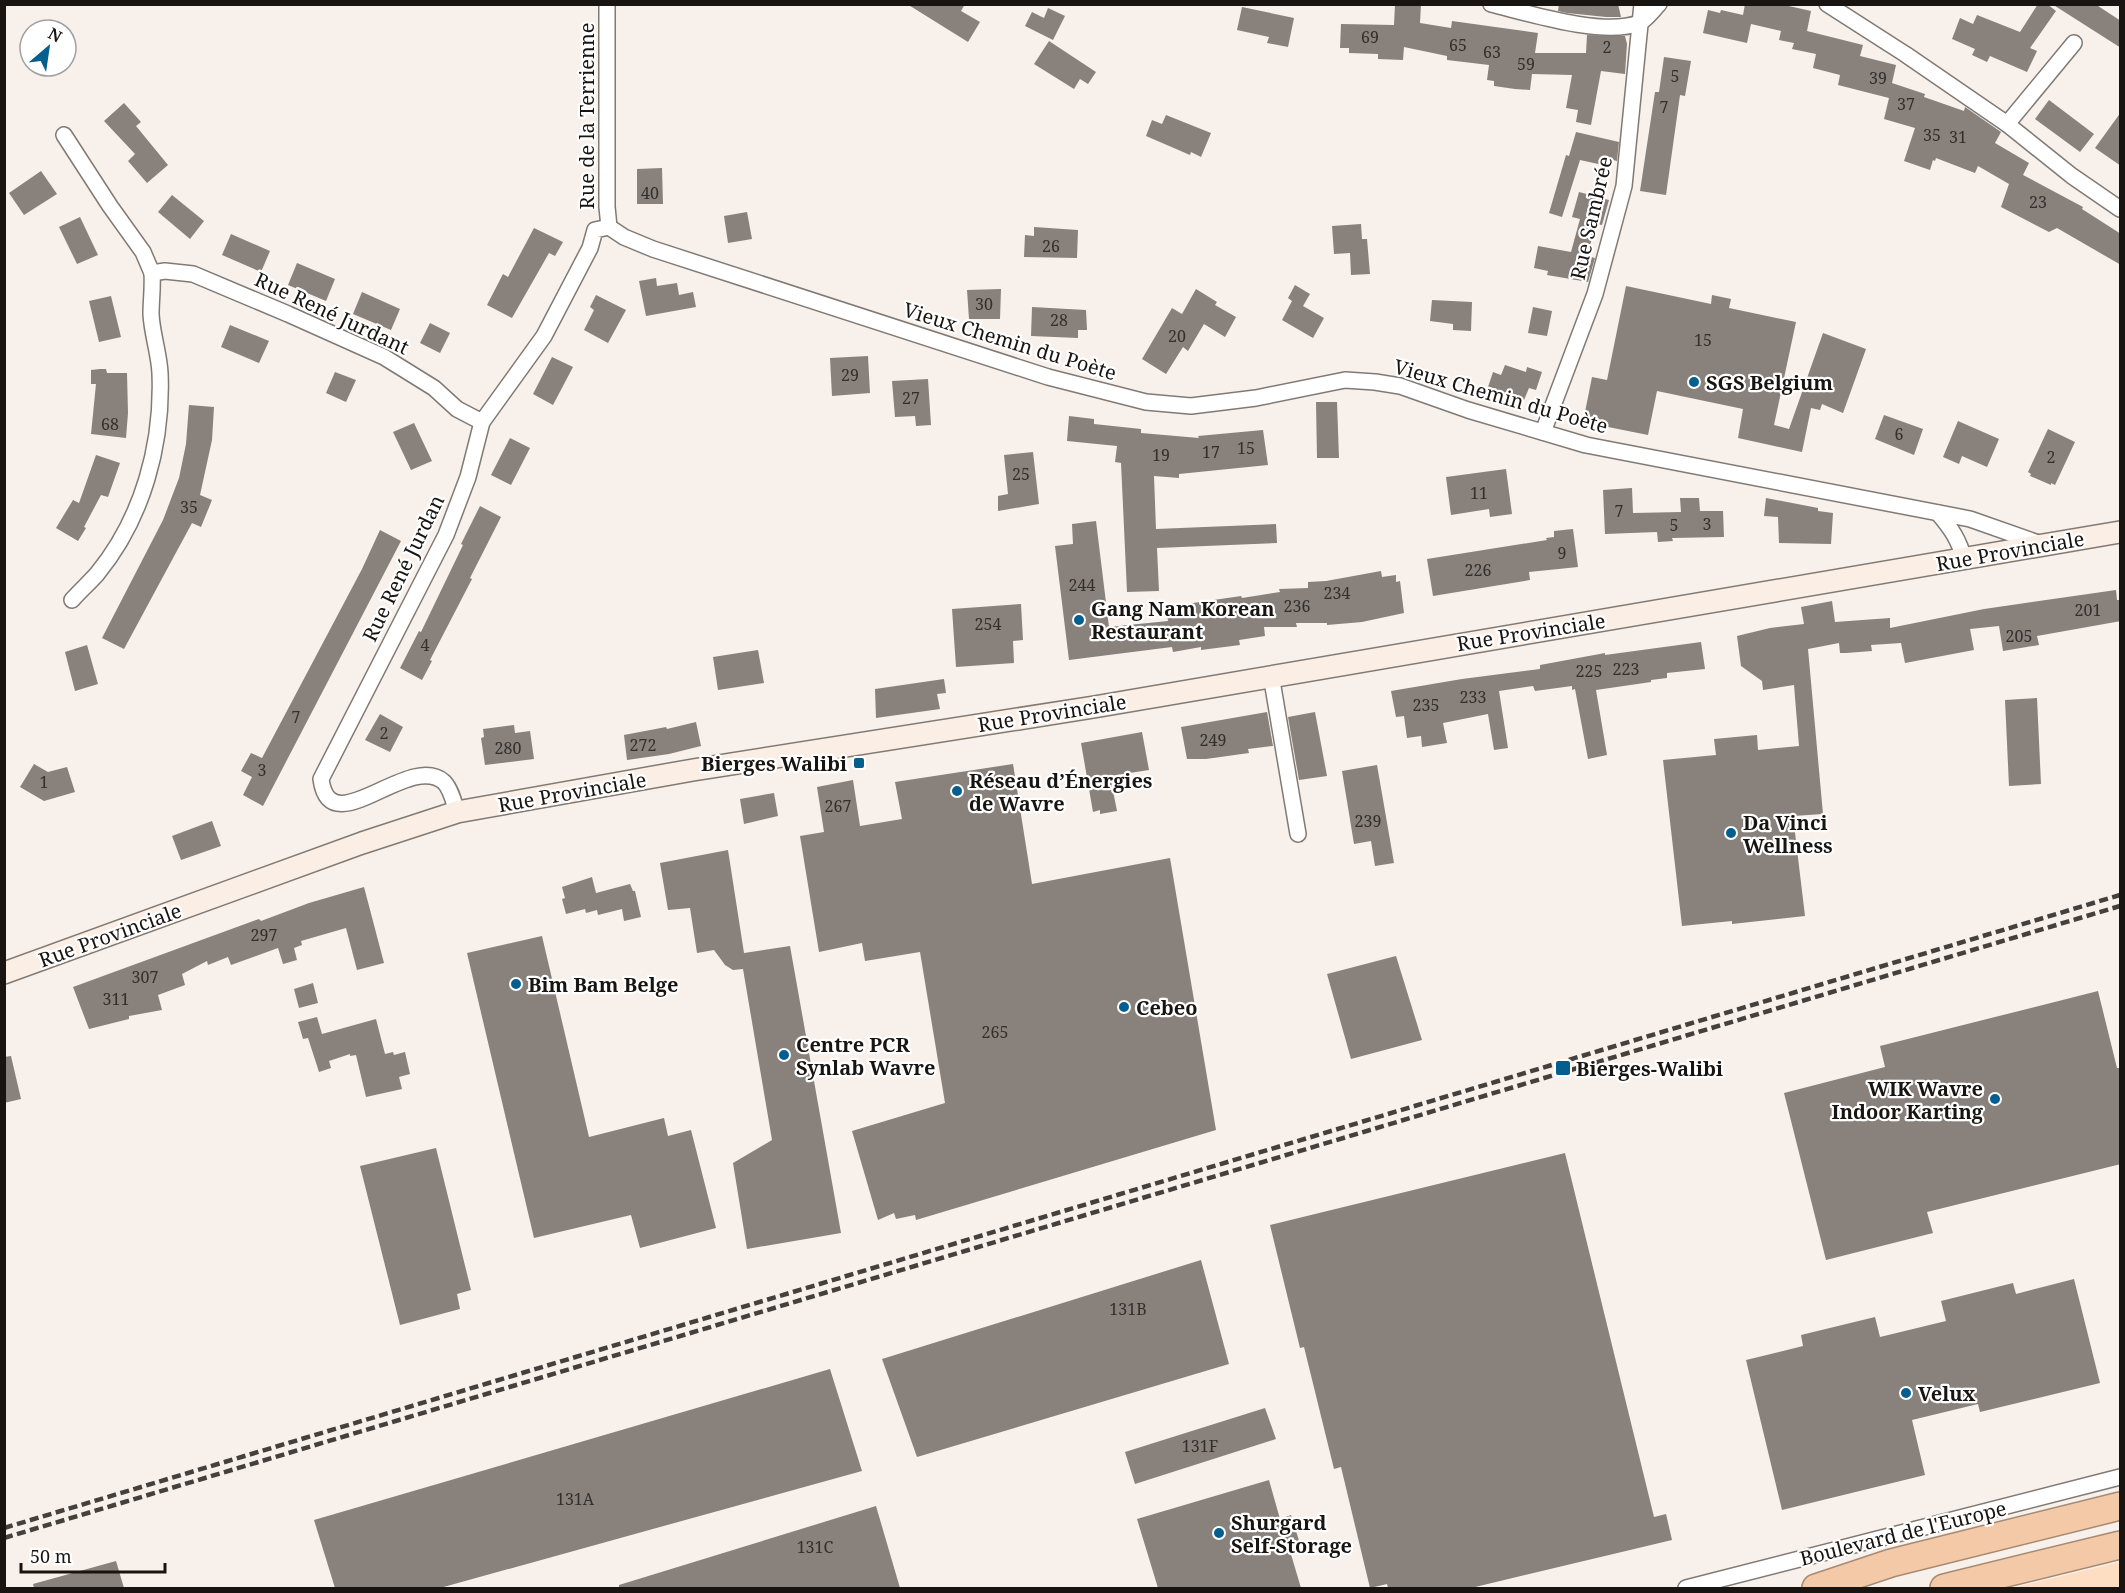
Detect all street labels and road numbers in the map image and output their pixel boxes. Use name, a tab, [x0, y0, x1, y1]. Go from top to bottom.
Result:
street label: Rue de la Terrienne	[573, 23, 600, 209]
street label: Rue Sambrée	[1564, 154, 1618, 282]
street label: Rue René Jurdant	[251, 265, 413, 361]
street label: Vieux Chemin du Poète	[900, 296, 1120, 386]
street label: Vieux Chemin du Poète	[1391, 353, 1611, 439]
street label: Rue René Jurdan	[356, 490, 450, 646]
street label: Rue Provinciale	[1934, 525, 2086, 577]
street label: Rue Provinciale	[1455, 607, 1607, 657]
street label: Rue Provinciale	[976, 688, 1128, 738]
street label: Rue Provinciale	[496, 766, 648, 818]
street label: Rue Provinciale	[35, 897, 185, 973]
street label: Boulevard de l'Europe	[1797, 1494, 2009, 1572]

